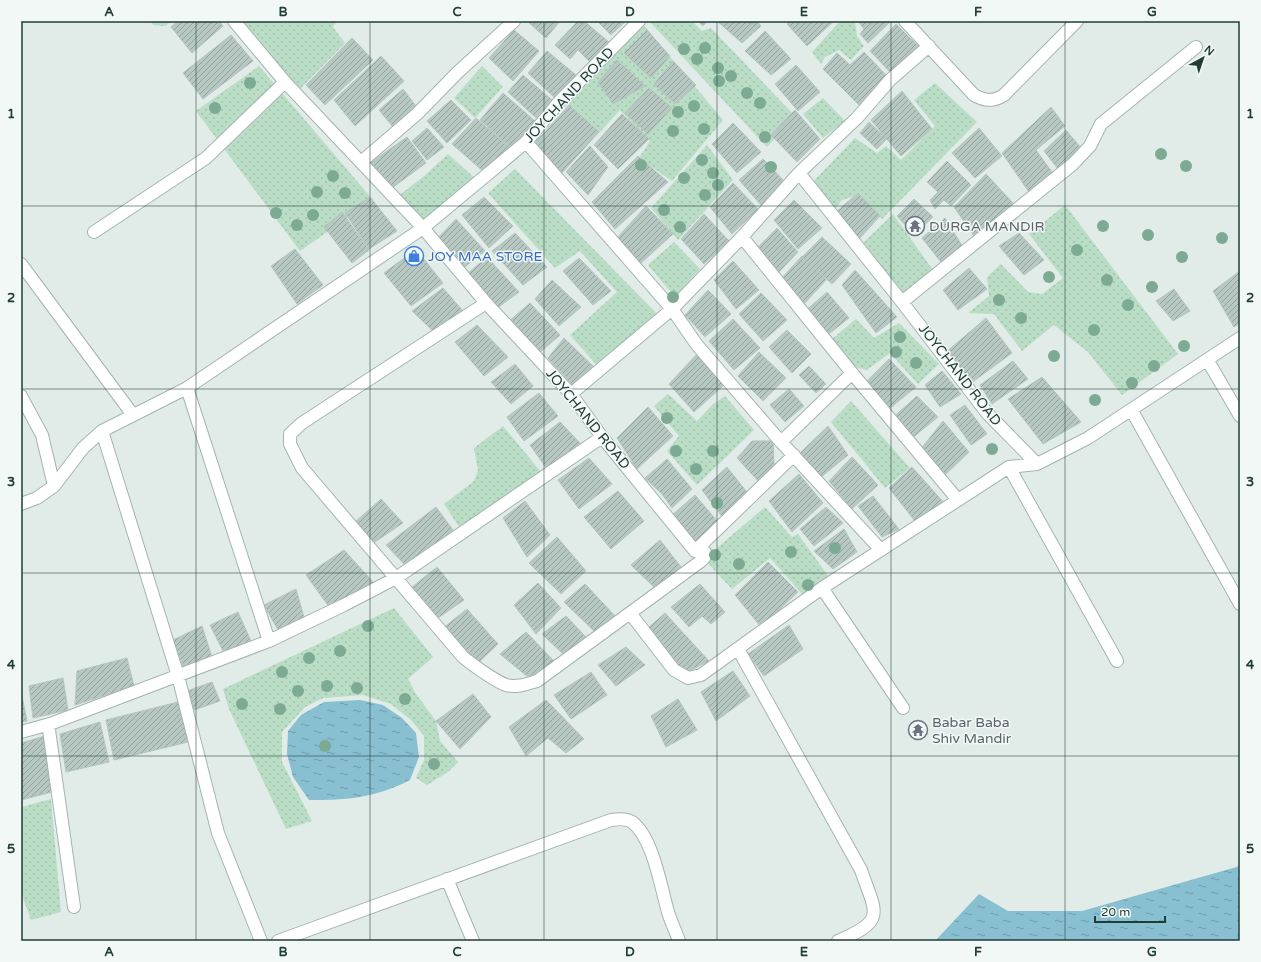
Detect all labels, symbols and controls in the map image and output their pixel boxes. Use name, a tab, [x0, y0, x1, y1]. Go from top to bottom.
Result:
text: A	[104, 4, 114, 20]
text: B	[278, 4, 288, 20]
text: C	[452, 4, 462, 20]
text: D	[625, 4, 635, 20]
text: E	[800, 4, 808, 20]
text: F	[974, 4, 982, 20]
text: G	[1147, 4, 1157, 20]
north arrow	[1183, 38, 1223, 78]
text: N	[1202, 43, 1217, 59]
street label: JOYCHAND ROAD	[520, 44, 618, 146]
text: 1	[7, 106, 15, 122]
text: 1	[1246, 106, 1254, 122]
temple icon: DURGA MANDIR	[904, 215, 926, 237]
place label: DURGA MANDIR	[929, 218, 1044, 235]
shop icon: JOY MAA STORE	[403, 245, 425, 267]
place label: JOY MAA STORE	[428, 248, 542, 265]
text: 2	[7, 290, 15, 306]
text: 2	[1246, 290, 1254, 306]
street label: JOYCHAND ROAD	[915, 321, 1005, 429]
street label: JOYCHAND ROAD	[542, 365, 634, 473]
text: 3	[7, 474, 15, 490]
text: 3	[1246, 474, 1254, 490]
text: 4	[7, 657, 16, 673]
text: 4	[1246, 657, 1255, 673]
place label: Babar Baba Shiv Mandir	[932, 714, 1012, 747]
temple icon: Babar Baba Shiv Mandir	[907, 719, 929, 741]
text: 5	[7, 841, 15, 857]
text: 5	[1246, 841, 1254, 857]
scale bar	[1095, 898, 1165, 924]
text: 20 m	[1101, 905, 1130, 919]
text: A	[104, 944, 114, 960]
text: B	[278, 944, 288, 960]
text: C	[452, 944, 462, 960]
text: D	[625, 944, 635, 960]
text: E	[800, 944, 808, 960]
text: F	[974, 944, 982, 960]
text: G	[1147, 944, 1157, 960]

